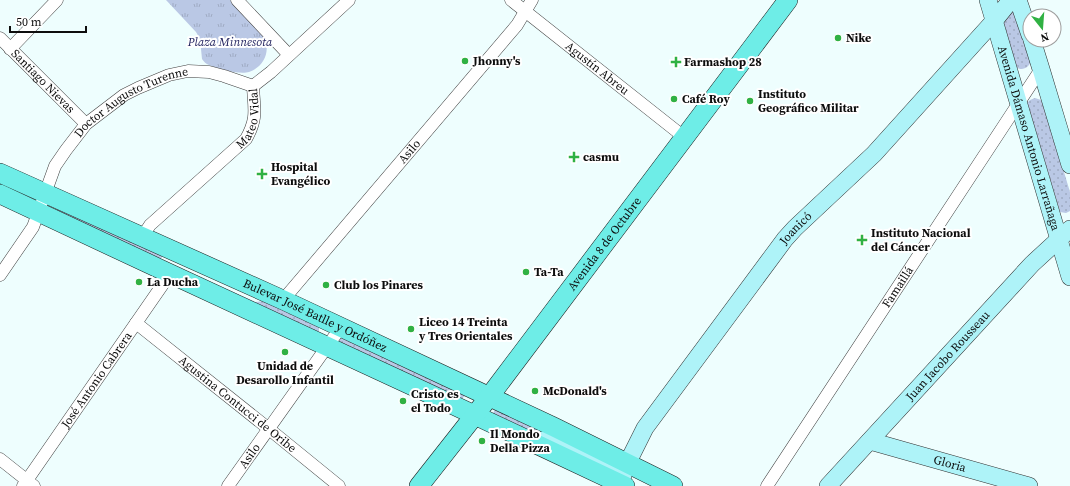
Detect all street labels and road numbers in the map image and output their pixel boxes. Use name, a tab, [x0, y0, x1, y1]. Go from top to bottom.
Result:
street label: Agustín Abreu	[562, 38, 632, 98]
street label: Avenida Dámaso Antonio Larrañaga	[994, 44, 1064, 233]
street label: Santiago Nievas	[8, 46, 79, 117]
street label: Doctor Augusto Turenne	[71, 63, 189, 141]
street label: Mateo Vidal	[232, 87, 263, 152]
street label: Asilo	[395, 136, 424, 167]
street label: Avenida 8 de Octubre	[564, 194, 645, 294]
street label: Joanicó	[775, 208, 816, 249]
street label: Famaillá	[878, 263, 918, 311]
street label: Bulevar José Batlle y Ordóñez	[241, 275, 390, 356]
street label: Juan Jacobo Rousseau	[902, 307, 993, 405]
street label: José Antonio Cabrera	[57, 328, 136, 432]
street label: Agustina Contucci de Oribe	[175, 352, 300, 456]
street label: Asilo	[235, 440, 264, 471]
street label: Gloria	[932, 451, 969, 476]

